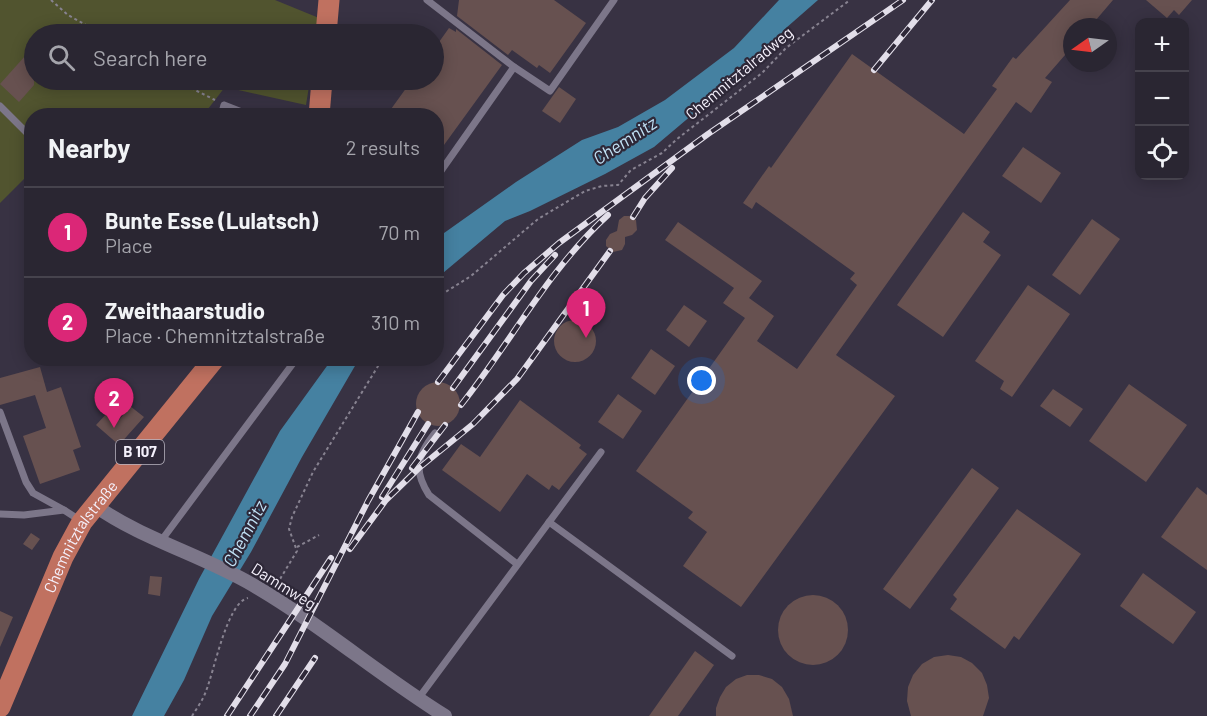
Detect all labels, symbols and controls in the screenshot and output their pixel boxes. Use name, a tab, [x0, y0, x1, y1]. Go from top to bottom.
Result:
north arrow	[1063, 18, 1117, 72]
map controls	[1135, 18, 1189, 180]
button: +	[1135, 18, 1189, 72]
street label: Chemnitztalradweg	[681, 22, 796, 123]
search box	[24, 24, 444, 90]
icon: search	[45, 41, 78, 74]
text: Search here	[93, 44, 207, 70]
button: −	[1135, 72, 1189, 126]
water label: Chemnitz	[588, 111, 661, 169]
button: locate	[1135, 126, 1189, 180]
text: Nearby	[48, 132, 130, 163]
text: 2 results	[346, 135, 420, 159]
text: Bunte Esse (Lulatsch)	[105, 207, 318, 233]
text: 1	[64, 220, 71, 244]
text: 70 m	[379, 220, 420, 244]
text: Place	[105, 233, 153, 257]
pin: 1	[566, 288, 606, 338]
text: Zweithaarstudio	[105, 297, 265, 323]
text: 2	[62, 310, 73, 334]
text: 310 m	[371, 310, 420, 334]
text: Place · Chemnitztalstraße	[105, 323, 325, 347]
your location	[687, 366, 716, 395]
pin: 2	[94, 378, 134, 428]
road number: B 107	[116, 440, 164, 464]
street label: Chemnitztalstraße	[39, 476, 121, 595]
water label: Chemnitz	[218, 497, 271, 570]
street label: Dammweg	[248, 558, 320, 613]

